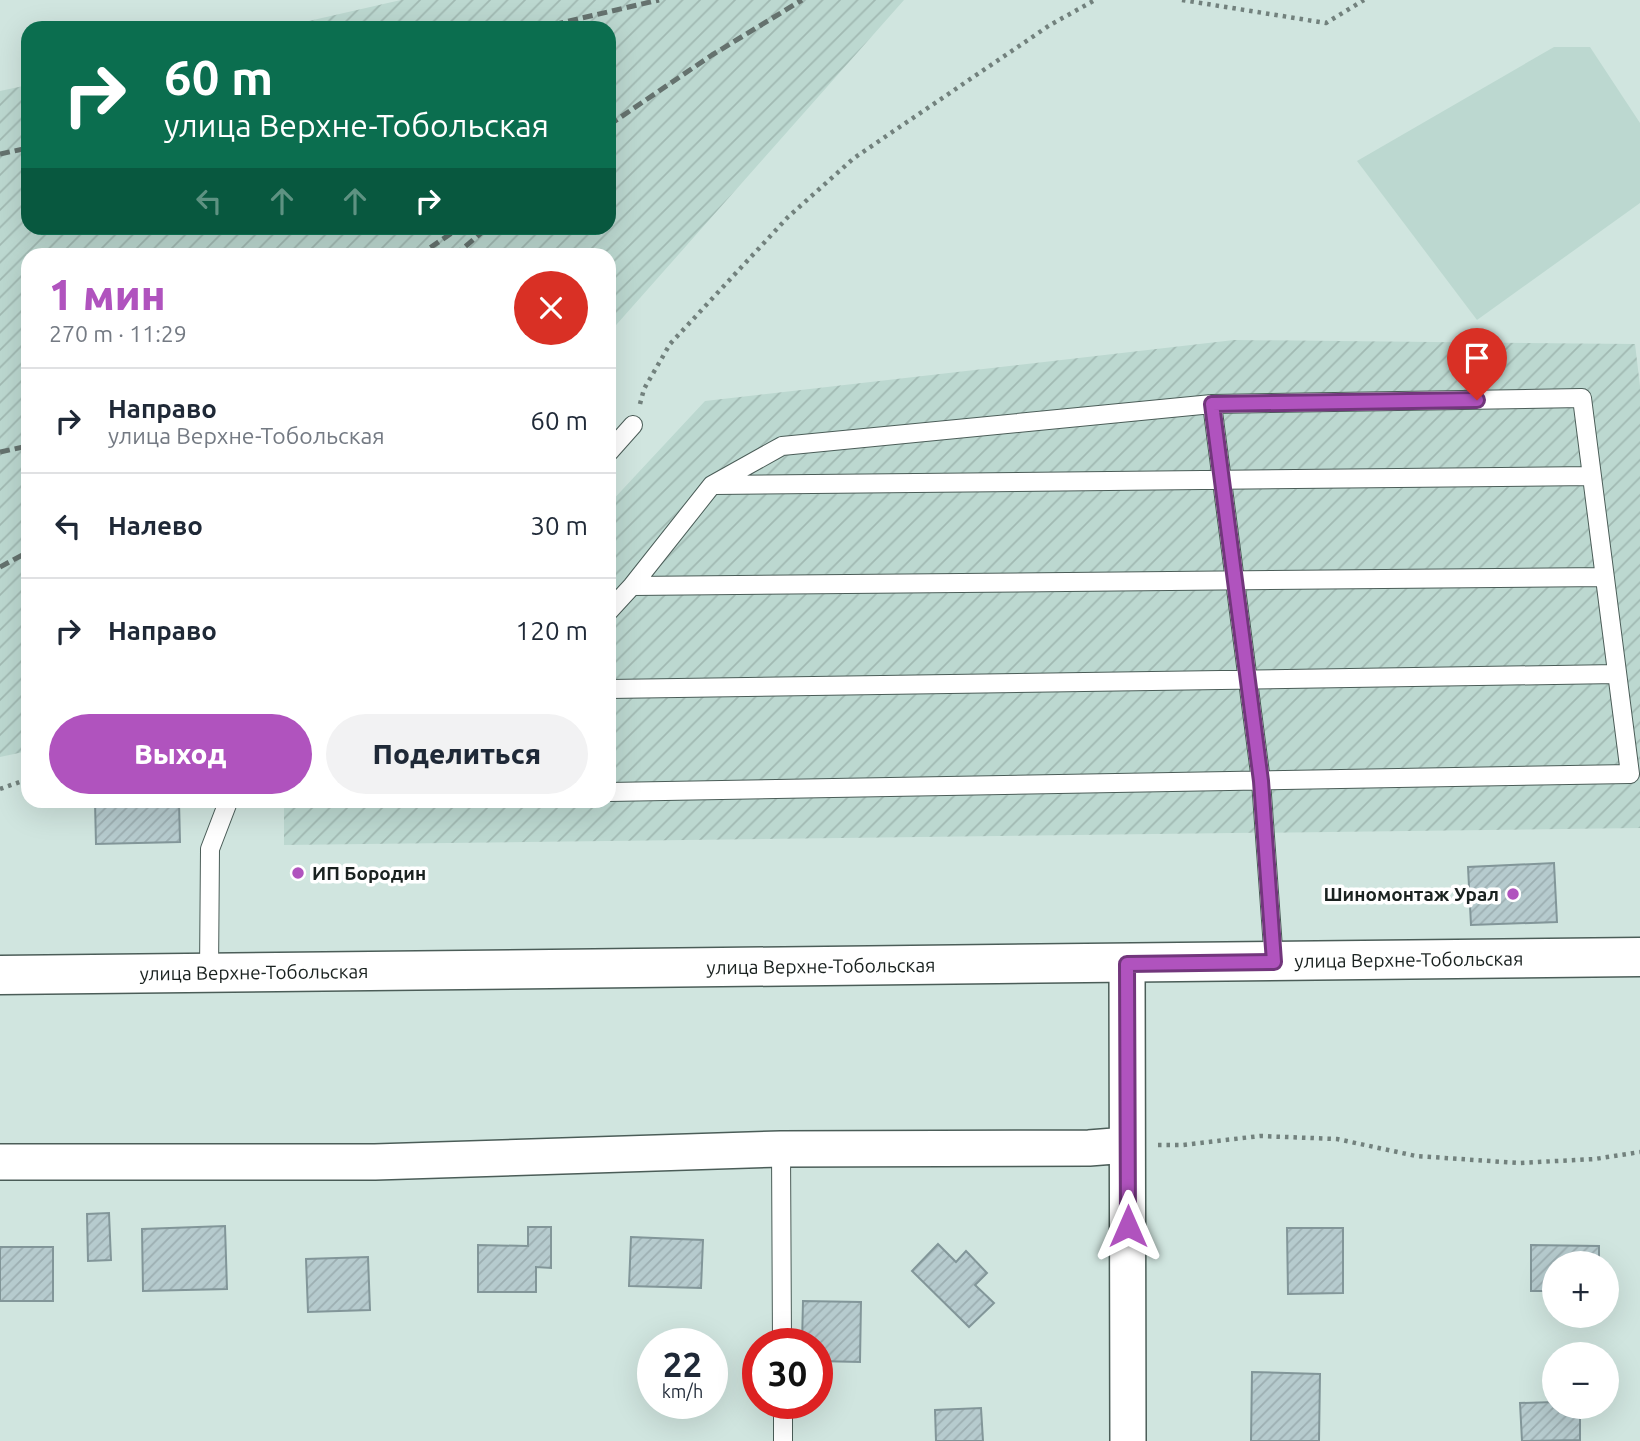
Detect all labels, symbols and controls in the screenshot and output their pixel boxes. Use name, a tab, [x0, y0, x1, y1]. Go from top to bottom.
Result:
icon: right	[49, 49, 140, 140]
text: 60 m	[164, 49, 273, 104]
text: улица Верхне-Тобольская	[164, 107, 549, 143]
icon: left	[190, 182, 228, 220]
icon: ahead	[263, 182, 301, 220]
icon: ahead	[336, 182, 374, 220]
icon: right	[409, 182, 447, 220]
text: 1 мин	[49, 271, 166, 318]
button: close	[514, 271, 588, 345]
text: 270 m · 11:29	[49, 321, 187, 346]
pin	[1447, 328, 1507, 400]
icon: arrive	[1458, 339, 1496, 377]
text: Направо	[108, 394, 217, 423]
icon: right	[49, 402, 87, 440]
text: 60 m	[530, 406, 588, 435]
text: улица Верхне-Тобольская	[108, 423, 385, 448]
icon: left	[49, 507, 87, 545]
text: Налево	[108, 511, 203, 540]
text: 30 m	[530, 511, 588, 540]
icon: right	[49, 612, 87, 650]
text: Направо	[108, 616, 217, 645]
text: 120 m	[516, 616, 588, 645]
button: Выход	[49, 714, 312, 794]
button: Поделиться	[326, 714, 588, 794]
place label: ИП Бородин	[312, 862, 426, 884]
marker: ИП Бородин	[290, 865, 306, 881]
place label: Шиномонтаж Урал	[1323, 883, 1499, 905]
marker: Шиномонтаж Урал	[1505, 886, 1521, 902]
street label: улица Верхне-Тобольская	[1294, 947, 1523, 972]
street label: улица Верхне-Тобольская	[706, 954, 935, 978]
street label: улица Верхне-Тобольская	[139, 960, 369, 984]
position arrow	[1091, 1189, 1165, 1263]
map controls	[1542, 1251, 1619, 1419]
button: +	[1542, 1251, 1619, 1328]
speed limit sign: 30	[742, 1328, 833, 1419]
button: −	[1542, 1342, 1619, 1419]
text: 22	[663, 1344, 702, 1384]
text: km/h	[662, 1381, 703, 1401]

